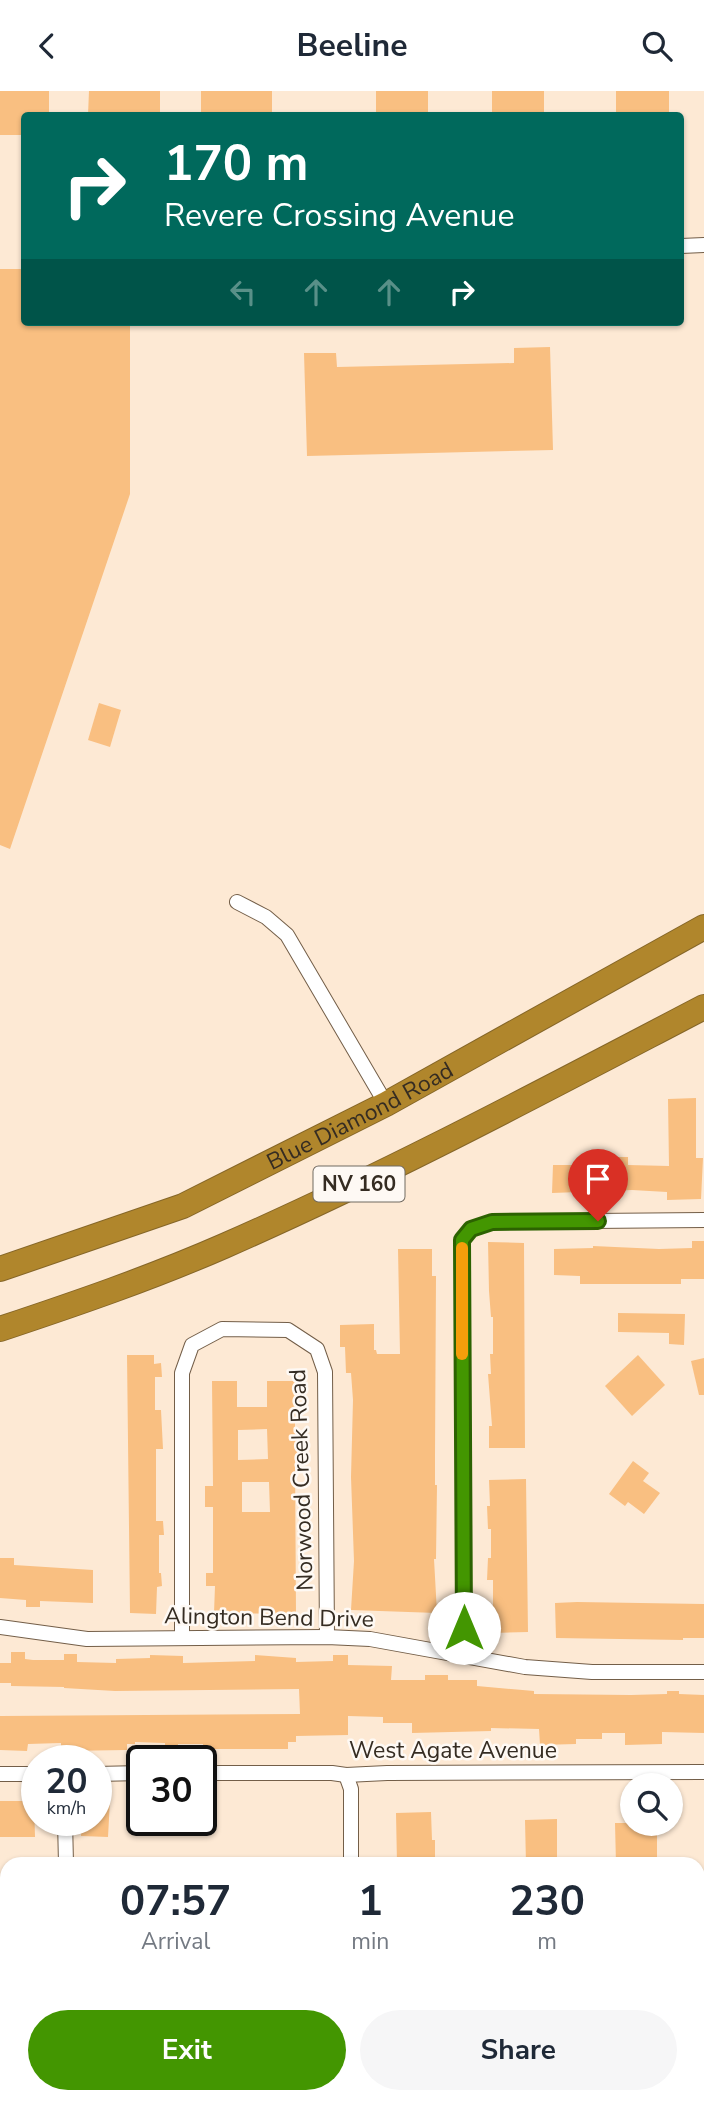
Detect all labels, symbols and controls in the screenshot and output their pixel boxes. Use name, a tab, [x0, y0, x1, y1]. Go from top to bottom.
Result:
text: Beeline	[296, 24, 408, 67]
icon: back	[28, 27, 66, 65]
icon: search	[638, 27, 676, 65]
text: 170 m	[164, 130, 308, 197]
icon: right	[49, 140, 140, 231]
text: Revere Crossing Avenue	[164, 194, 514, 237]
icon: left	[224, 273, 262, 311]
icon: ahead	[297, 273, 335, 311]
icon: ahead	[370, 273, 408, 311]
icon: right	[443, 273, 481, 311]
street label: Blue Diamond Road	[261, 1055, 459, 1178]
pin	[568, 1149, 628, 1221]
icon: arrive	[579, 1160, 617, 1198]
road number: NV 160	[314, 1167, 404, 1201]
street label: Norwood Creek Road	[282, 1369, 321, 1591]
position arrow	[427, 1591, 501, 1665]
street label: Alington Bend Drive	[164, 1600, 374, 1635]
street label: West Agate Avenue	[349, 1735, 557, 1766]
speed limit sign: 30	[126, 1745, 217, 1836]
text: 20	[45, 1758, 88, 1805]
map controls	[620, 1773, 683, 1836]
button: search	[620, 1773, 683, 1836]
text: km/h	[47, 1796, 86, 1820]
text: 07:57	[120, 1873, 231, 1930]
text: 1	[358, 1873, 383, 1930]
text: 230	[509, 1873, 585, 1930]
text: Arrival	[141, 1926, 210, 1957]
text: min	[351, 1926, 389, 1957]
text: m	[537, 1926, 557, 1957]
button: Exit	[28, 2010, 346, 2090]
button: Share	[360, 2010, 677, 2090]

